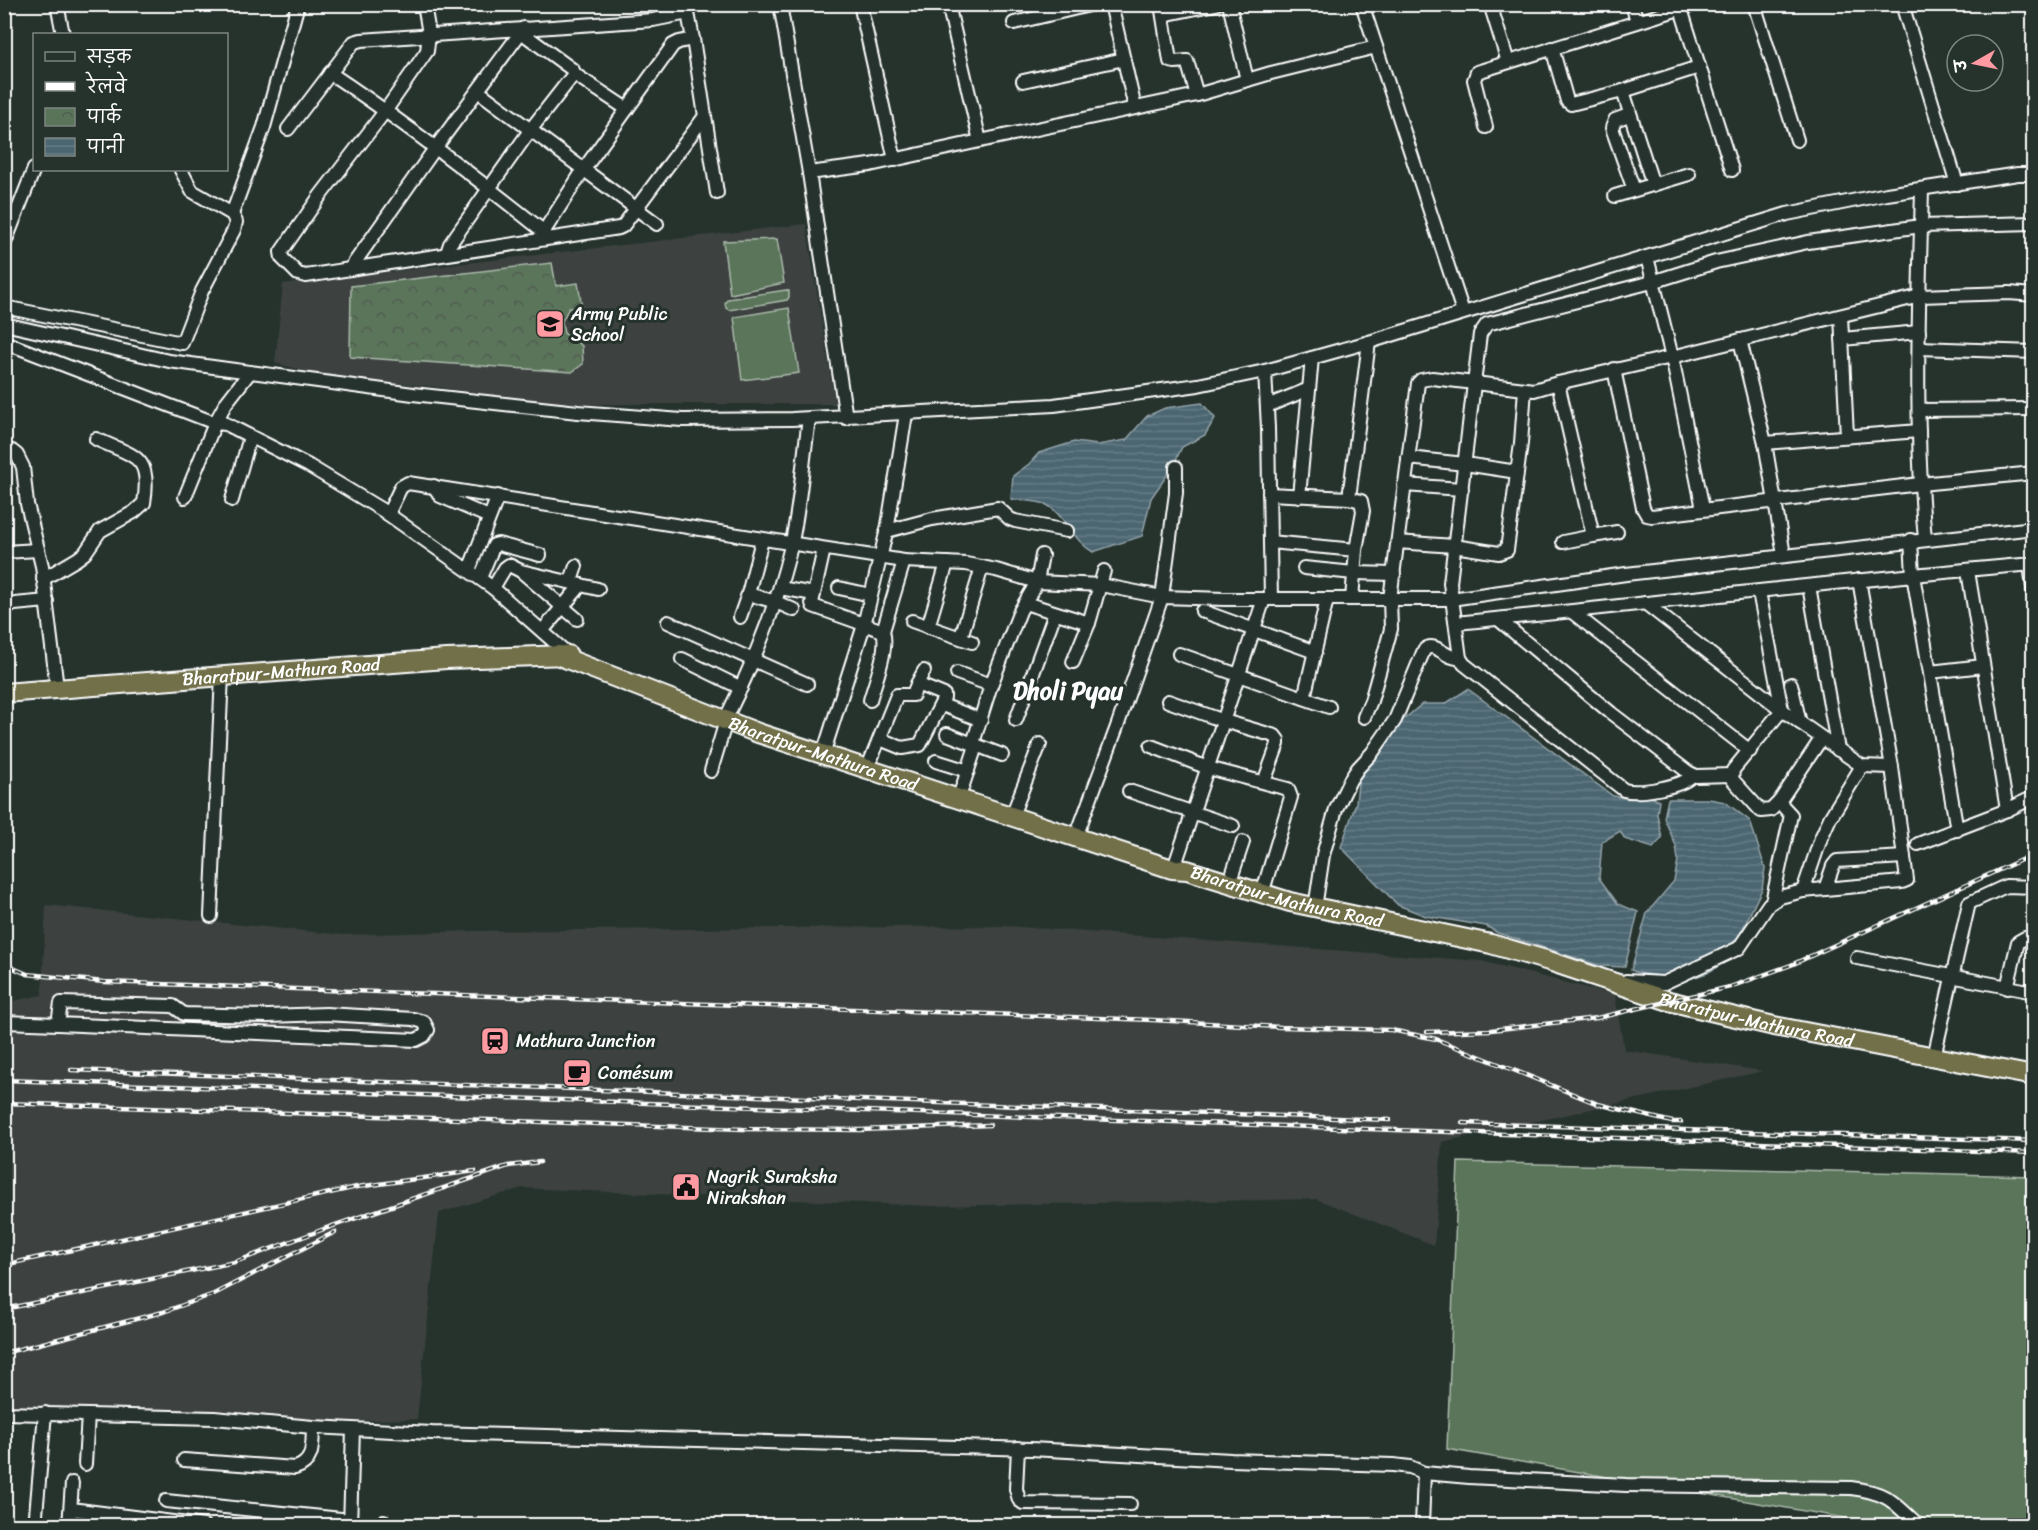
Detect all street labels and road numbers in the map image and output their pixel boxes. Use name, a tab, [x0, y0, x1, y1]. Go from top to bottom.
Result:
street label: Bharatpur-Mathura Road	[181, 648, 383, 695]
street label: Bharatpur-Mathura Road	[724, 707, 924, 801]
street label: Bharatpur-Mathura Road	[1186, 856, 1388, 937]
street label: Bharatpur-Mathura Road	[1655, 983, 1858, 1057]

